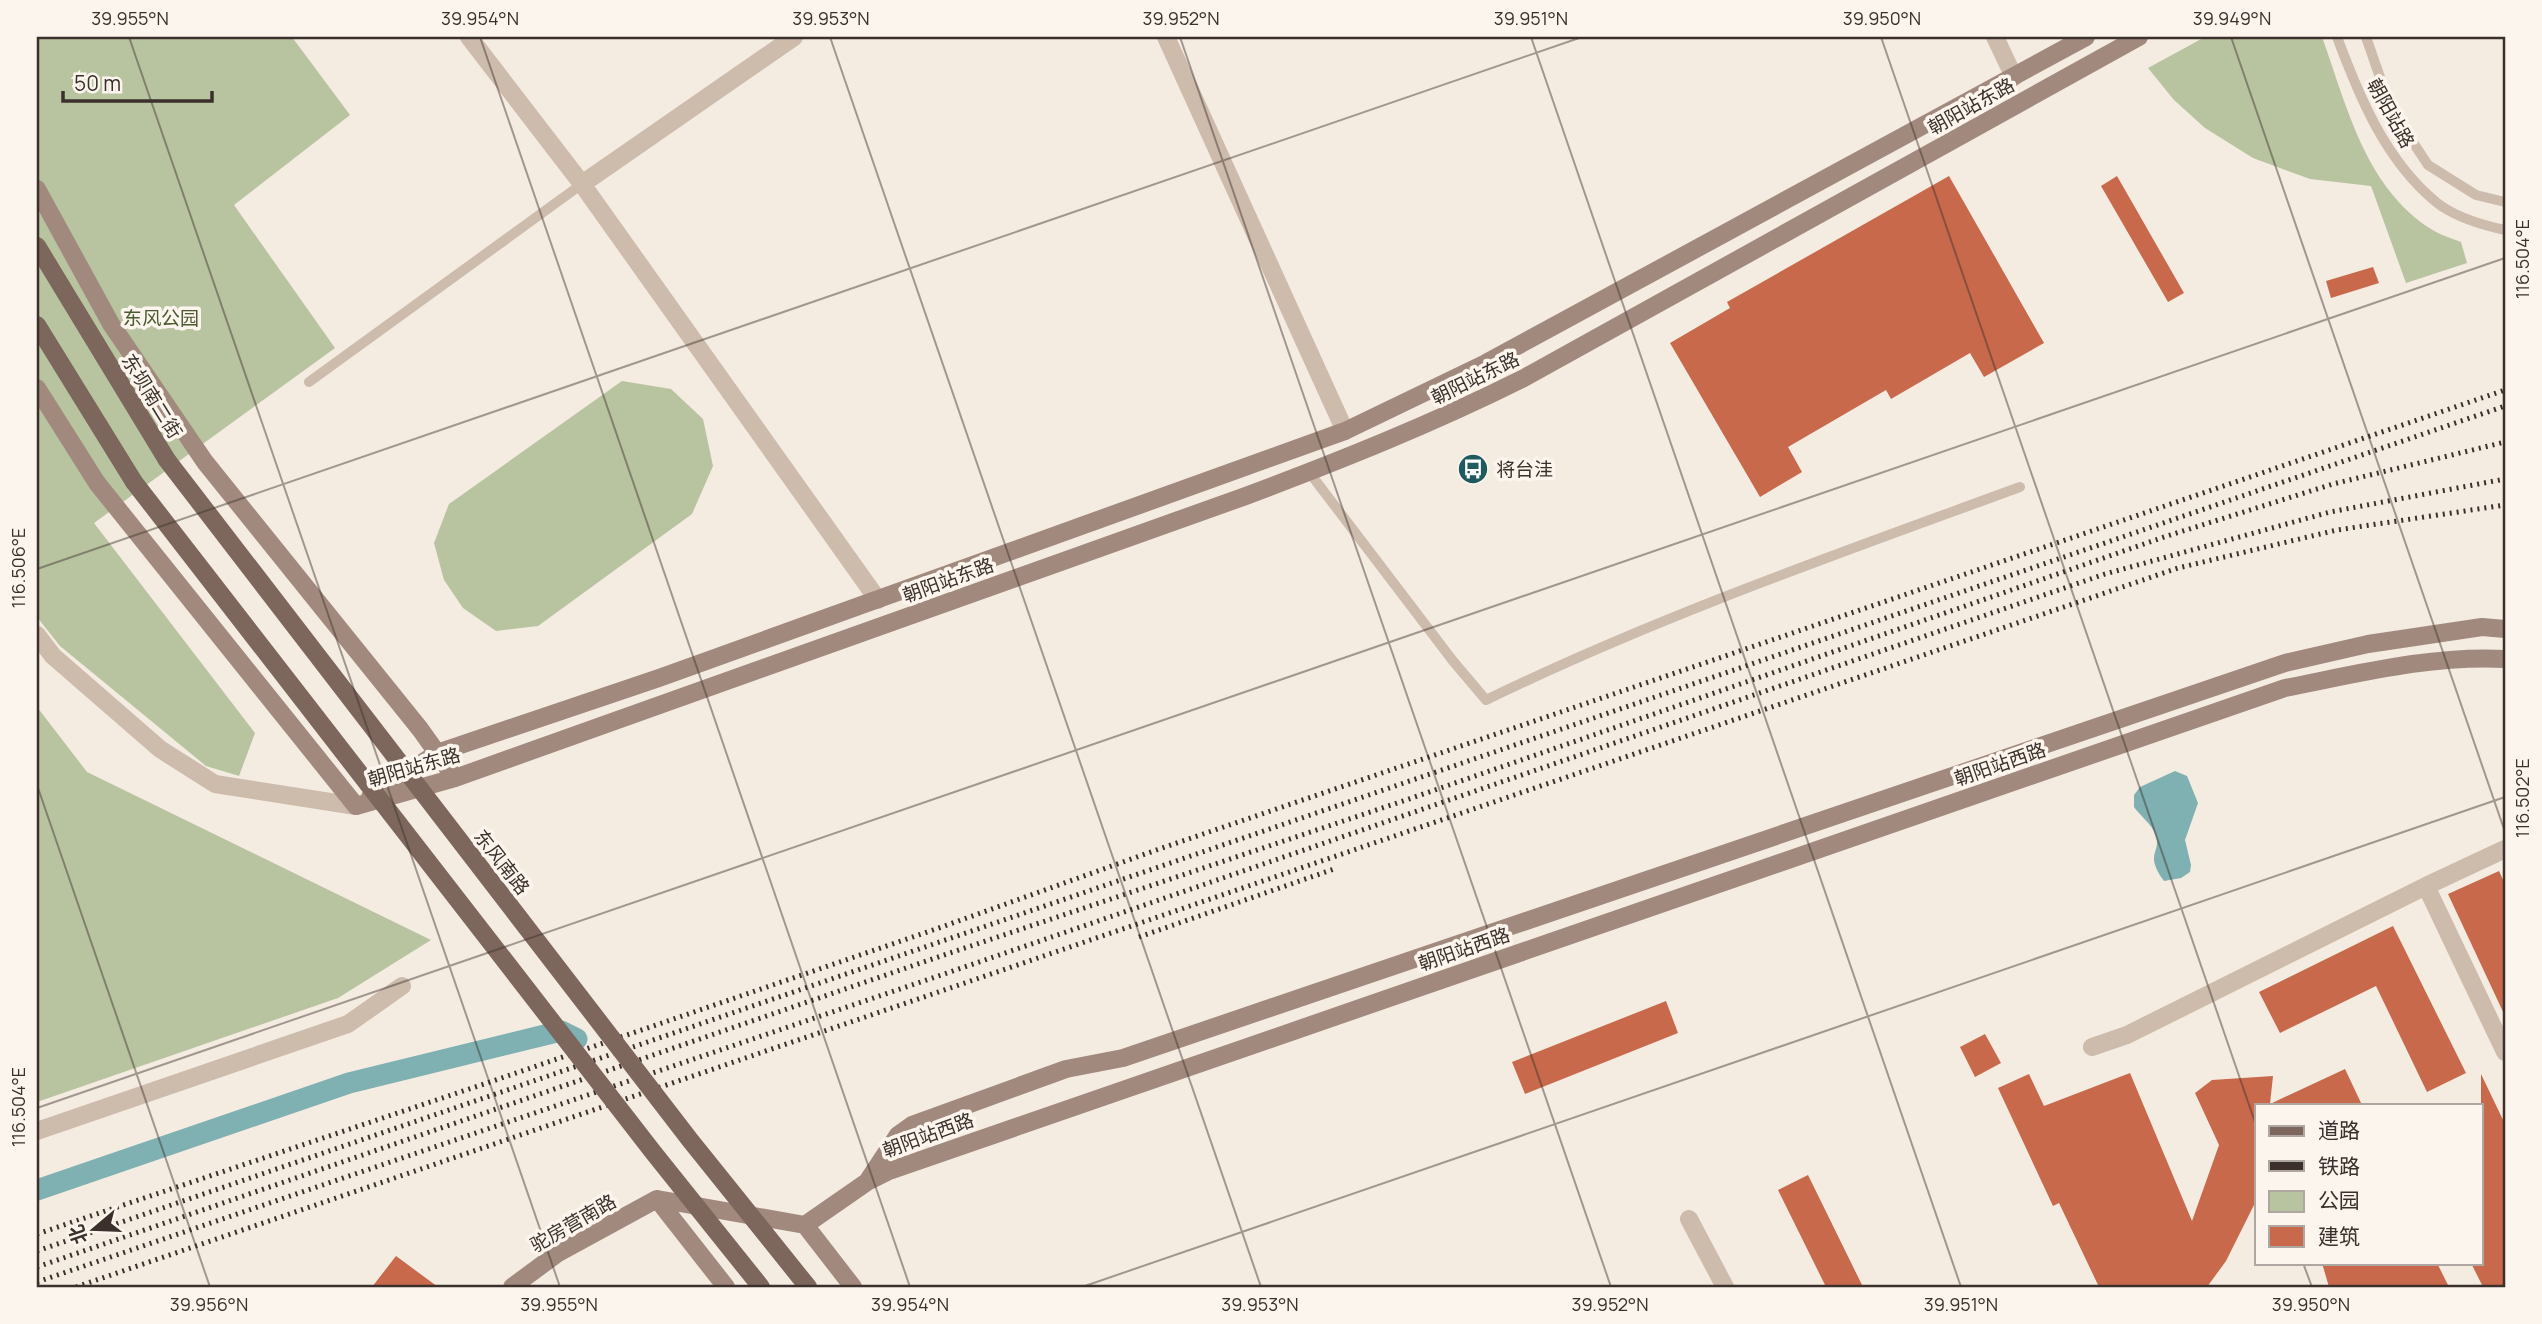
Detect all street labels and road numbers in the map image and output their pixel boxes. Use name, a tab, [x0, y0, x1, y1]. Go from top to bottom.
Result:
street label: 朝阳站东路	[1923, 72, 2019, 140]
street label: 朝阳站路	[2361, 73, 2421, 153]
street label: 朝阳站东路	[1427, 345, 1523, 411]
street label: 东坝南二街	[116, 349, 188, 443]
street label: 朝阳站东路	[899, 552, 997, 608]
street label: 朝阳站西路	[1951, 736, 2049, 792]
street label: 朝阳站东路	[365, 741, 463, 793]
street label: 东风南路	[468, 824, 536, 900]
street label: 朝阳站西路	[1415, 921, 1513, 977]
street label: 朝阳站西路	[879, 1107, 977, 1163]
street label: 驼房营南路	[525, 1188, 621, 1258]

